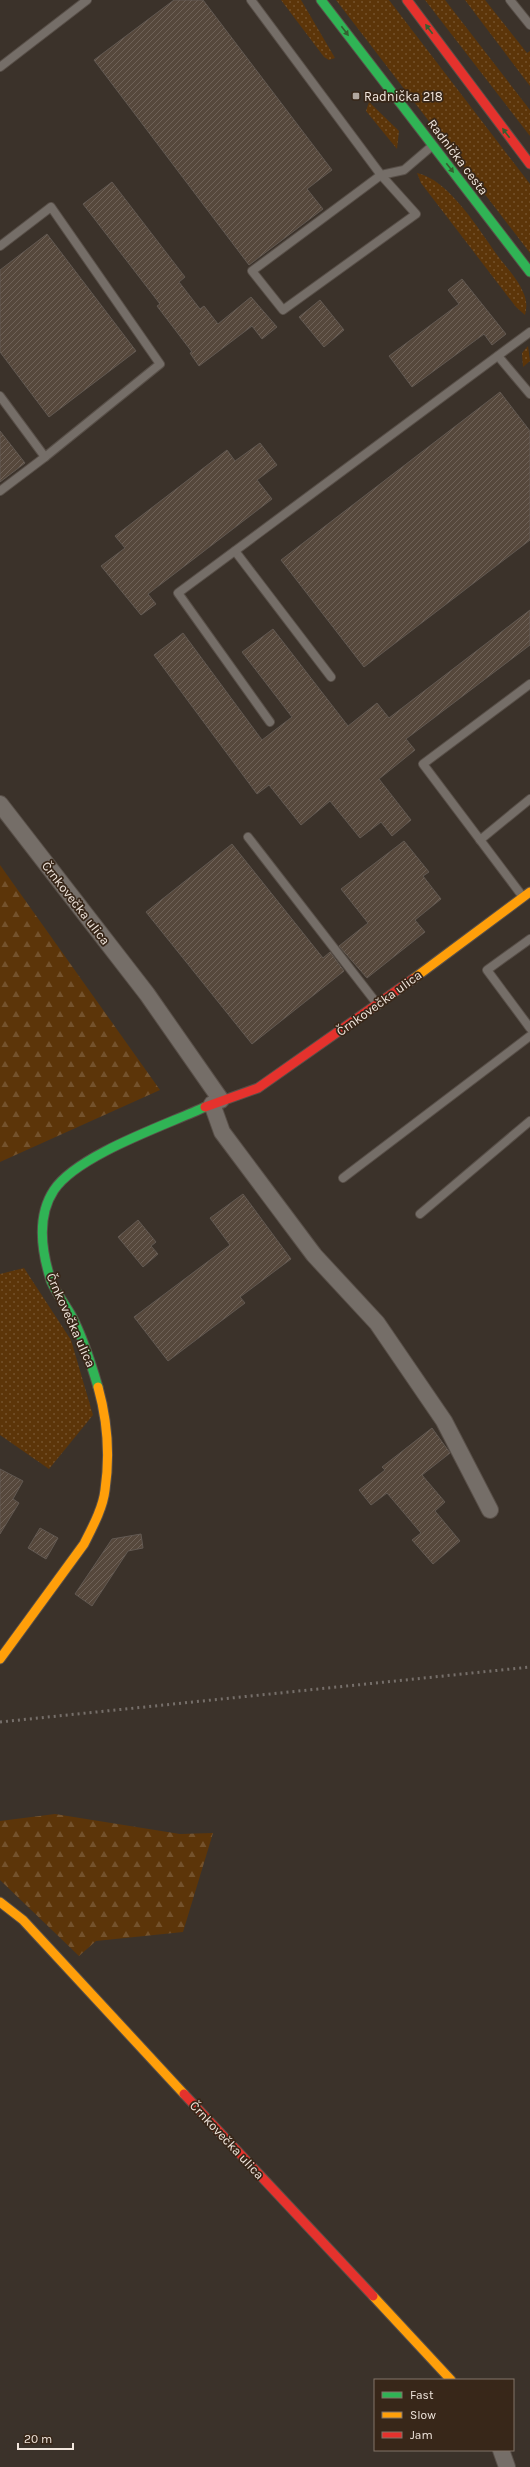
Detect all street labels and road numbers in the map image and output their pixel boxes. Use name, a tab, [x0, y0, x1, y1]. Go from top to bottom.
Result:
street label: Radnička cesta	[425, 116, 491, 198]
street label: Črnkovečka ulica	[39, 858, 114, 948]
street label: Črnkovečka ulica	[333, 966, 425, 1039]
street label: Črnkovečka ulica	[43, 1270, 99, 1369]
street label: Črnkovečka ulica	[187, 2097, 268, 2182]

